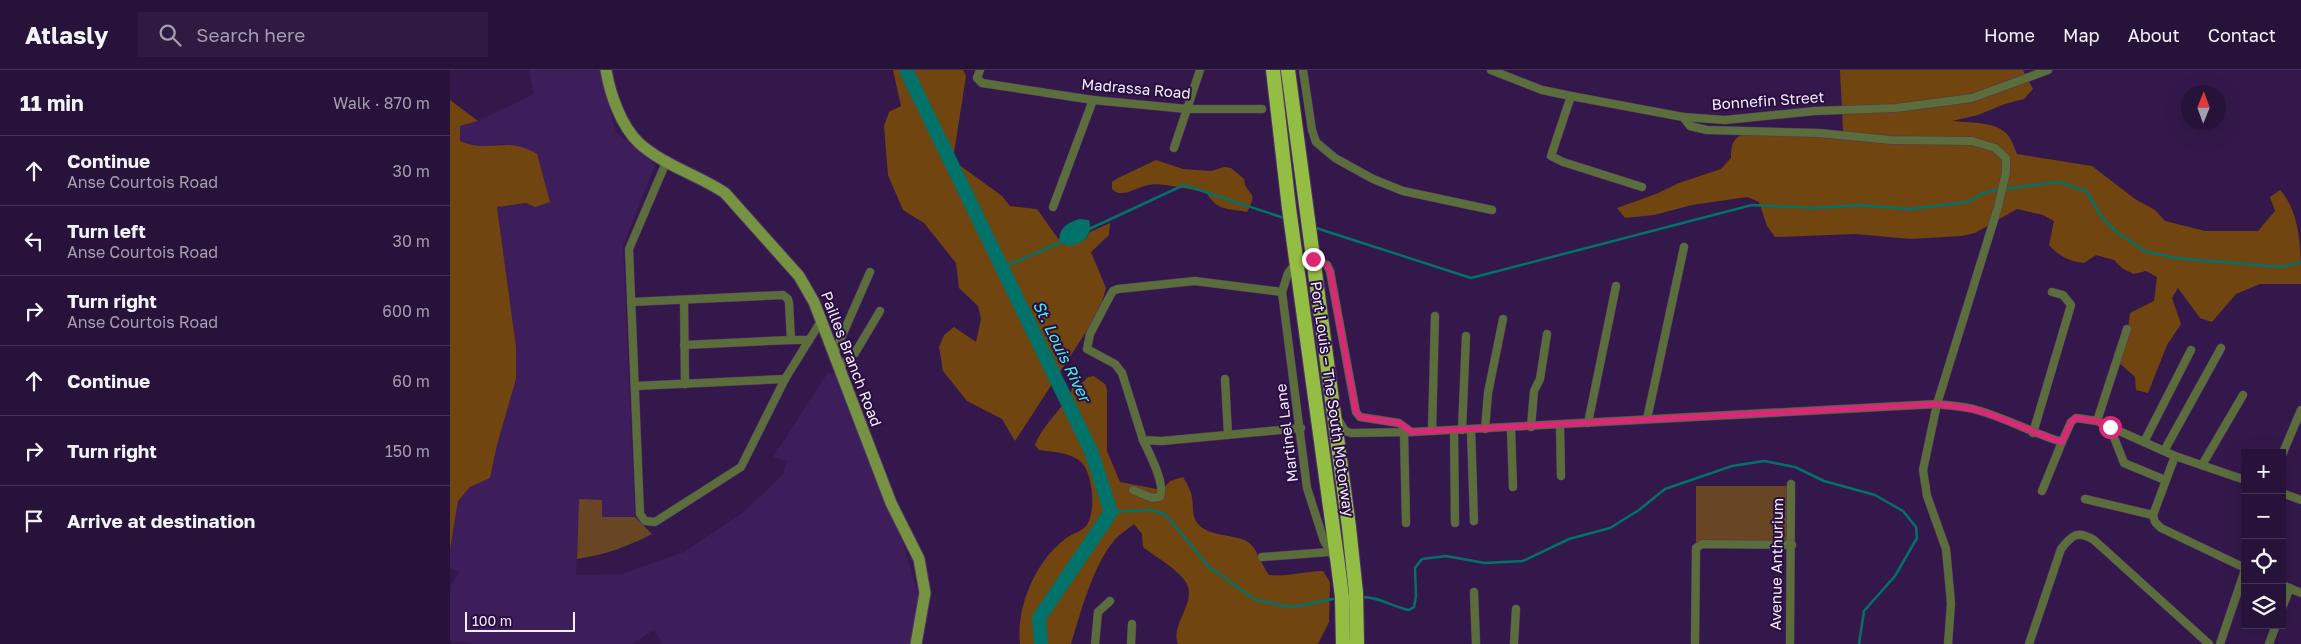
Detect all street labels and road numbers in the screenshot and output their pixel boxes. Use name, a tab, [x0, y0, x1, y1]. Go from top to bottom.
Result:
street label: Madrassa Road	[1081, 74, 1191, 102]
street label: Bonnefin Street	[1711, 87, 1825, 113]
street label: Port Louis – The South Motorway	[1308, 280, 1359, 518]
street label: Pailles Branch Road	[818, 288, 886, 429]
street label: Martinel Lane	[1271, 383, 1301, 483]
street label: Avenue Anthurium	[1766, 498, 1786, 630]

